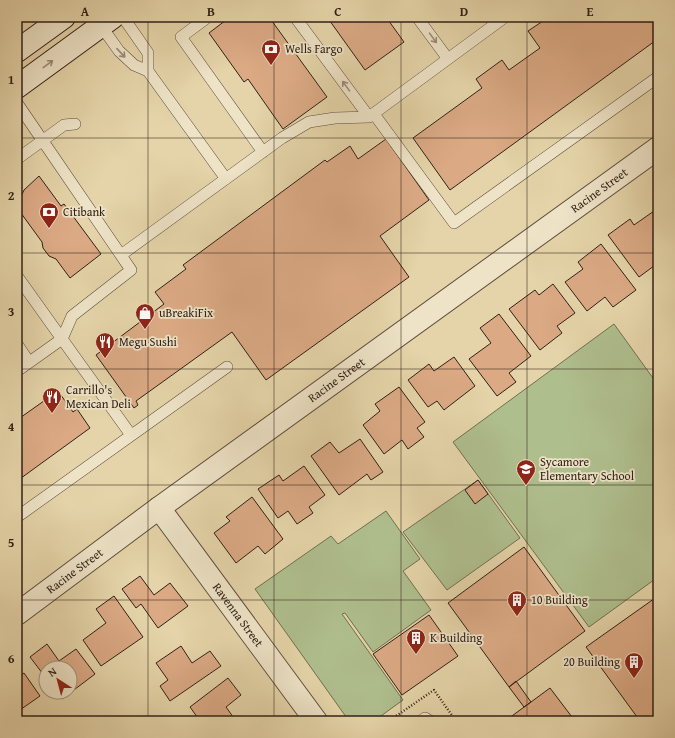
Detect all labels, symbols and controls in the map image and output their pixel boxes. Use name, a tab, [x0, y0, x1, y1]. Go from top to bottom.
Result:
text: A	[81, 2, 90, 21]
text: B	[207, 2, 215, 21]
text: C	[334, 2, 342, 21]
text: D	[460, 2, 468, 21]
text: E	[587, 2, 594, 21]
one-way arrow	[428, 32, 437, 43]
bank icon: Wells Fargo	[260, 38, 282, 66]
place label: Wells Fargo	[285, 40, 343, 57]
one-way arrow	[116, 47, 125, 57]
one-way arrow	[43, 60, 54, 68]
text: 1	[8, 70, 14, 89]
one-way arrow	[342, 81, 350, 92]
street label: Racine Street	[567, 163, 632, 216]
text: 2	[8, 186, 15, 205]
bank icon: Citibank	[38, 201, 60, 229]
place label: Citibank	[63, 203, 106, 220]
text: 3	[8, 302, 14, 321]
shop icon: uBreakiFix	[134, 302, 156, 330]
place label: uBreakiFix	[159, 304, 214, 321]
restaurant icon: Megu Sushi	[94, 331, 116, 359]
place label: Megu Sushi	[119, 333, 177, 350]
street label: Racine Street	[304, 353, 369, 406]
place label: Carrillo's Mexican Deli	[66, 381, 131, 412]
restaurant icon: Carrillo's Mexican Deli	[41, 386, 63, 414]
text: 4	[8, 417, 15, 436]
place label: Sycamore Elementary School	[540, 453, 635, 484]
school or university icon: Sycamore Elementary School	[515, 458, 537, 486]
text: 5	[8, 533, 15, 552]
street label: Racine Street	[43, 543, 107, 597]
street label: Ravenna Street	[209, 579, 268, 651]
building icon: 10 Building	[506, 589, 528, 617]
place label: 10 Building	[531, 591, 588, 608]
building icon: K Building	[405, 627, 427, 655]
place label: K Building	[430, 629, 482, 646]
text: 6	[8, 649, 15, 668]
building icon: 20 Building	[623, 651, 645, 679]
place label: 20 Building	[563, 653, 620, 670]
north arrow	[38, 660, 78, 700]
text: N	[44, 663, 60, 681]

